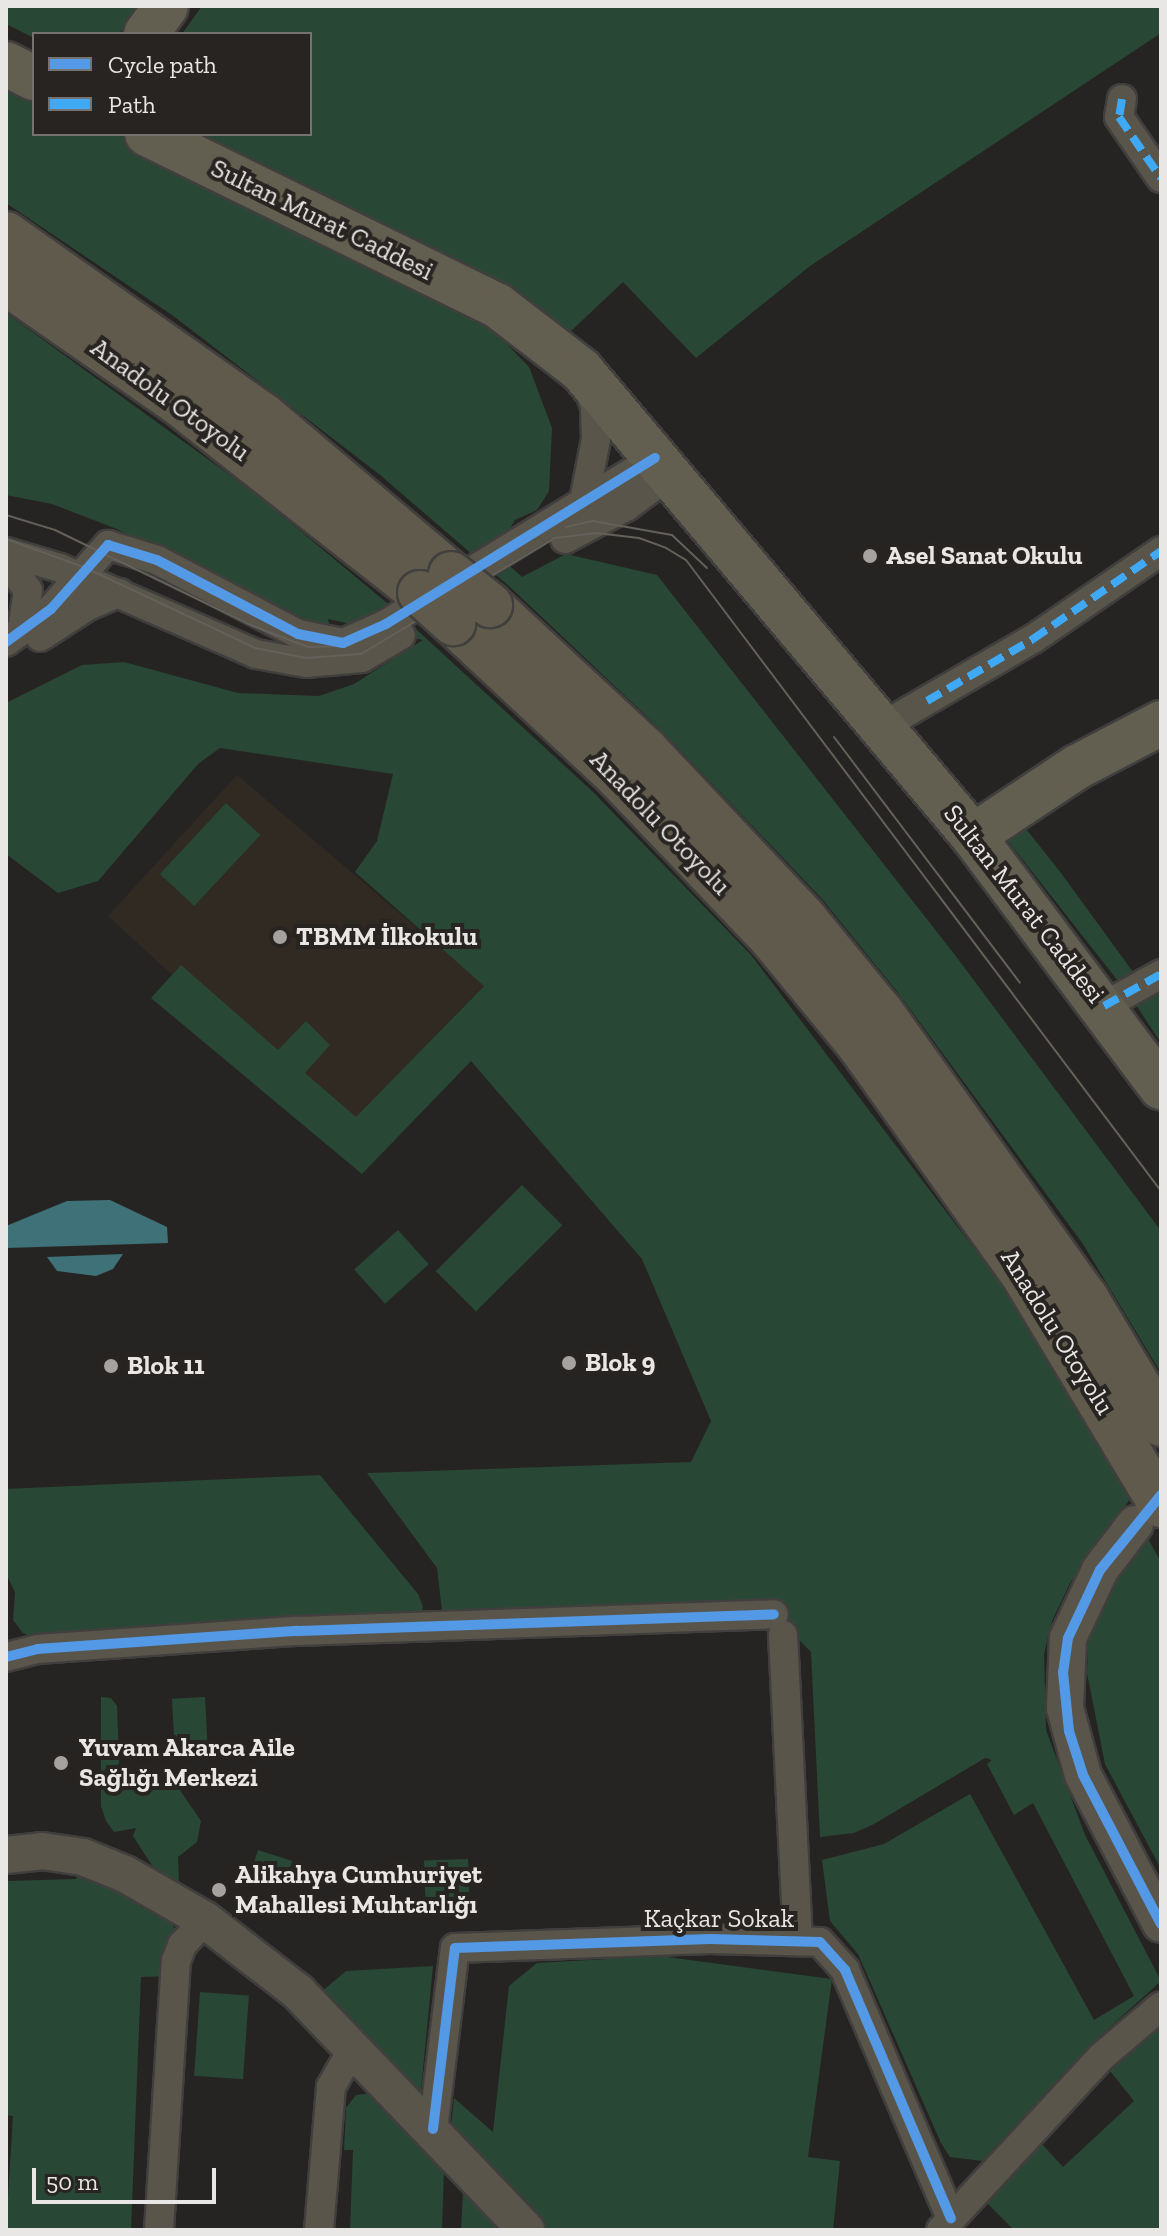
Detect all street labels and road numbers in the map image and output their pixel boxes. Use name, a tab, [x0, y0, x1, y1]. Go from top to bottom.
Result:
street label: Sultan Murat Caddesi	[206, 153, 438, 287]
street label: Anadolu Otoyolu	[85, 332, 255, 468]
street label: Anadolu Otoyolu	[583, 744, 737, 902]
street label: Sultan Murat Caddesi	[937, 799, 1111, 1009]
street label: Anadolu Otoyolu	[994, 1244, 1120, 1420]
street label: Kaçkar Sokak	[644, 1903, 794, 1935]

